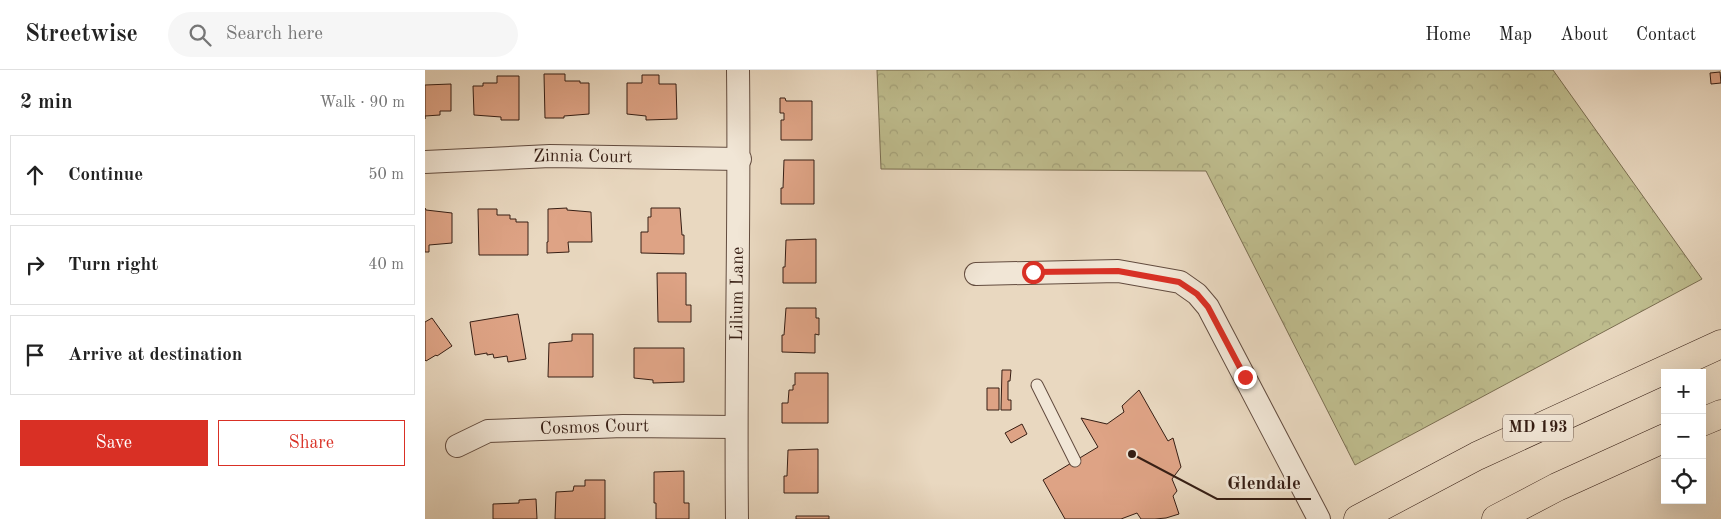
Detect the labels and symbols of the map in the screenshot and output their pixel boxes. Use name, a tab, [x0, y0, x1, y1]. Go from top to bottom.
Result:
street label: Zinnia Court	[533, 147, 633, 166]
street label: Lilium Lane	[728, 247, 747, 341]
route start	[1022, 261, 1045, 284]
route end	[1234, 366, 1257, 389]
road number: MD 193	[1503, 414, 1573, 442]
street label: Cosmos Court	[540, 417, 649, 438]
callout: Glendale	[1217, 465, 1311, 499]
text: Glendale	[1227, 475, 1301, 494]

